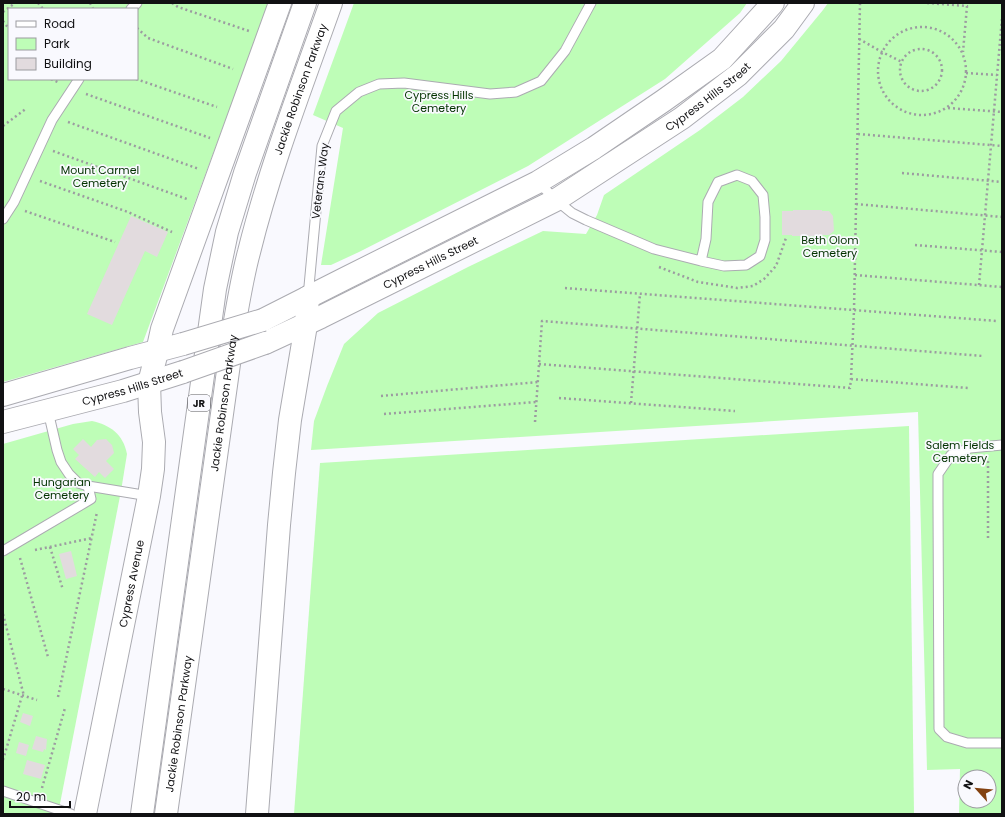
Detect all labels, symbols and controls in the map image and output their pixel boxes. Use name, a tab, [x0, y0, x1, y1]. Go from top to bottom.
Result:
legend	[8, 8, 138, 80]
text: Road	[44, 15, 75, 32]
street label: Jackie Robinson Parkway	[270, 21, 331, 157]
text: Park	[44, 35, 71, 52]
text: Building	[44, 55, 92, 72]
street label: Cypress Hills Street	[662, 59, 754, 135]
park label: Cypress Hills Cemetery	[405, 87, 474, 116]
street label: Veterans Way	[307, 141, 333, 220]
park label: Mount Carmel Cemetery	[61, 162, 139, 191]
street label: Cypress Hills Street	[380, 232, 481, 293]
park label: Beth Olom Cemetery	[801, 232, 859, 261]
street label: Jackie Robinson Parkway	[206, 333, 241, 473]
street label: Cypress Hills Street	[80, 365, 185, 409]
road number: JR	[188, 395, 210, 411]
park label: Salem Fields Cemetery	[926, 437, 995, 466]
park label: Hungarian Cemetery	[33, 474, 91, 503]
street label: Cypress Avenue	[115, 538, 148, 629]
street label: Jackie Robinson Parkway	[161, 654, 196, 793]
north arrow	[957, 769, 997, 809]
text: N	[959, 777, 977, 792]
scale bar	[10, 783, 70, 809]
text: 20 m	[16, 788, 46, 805]

